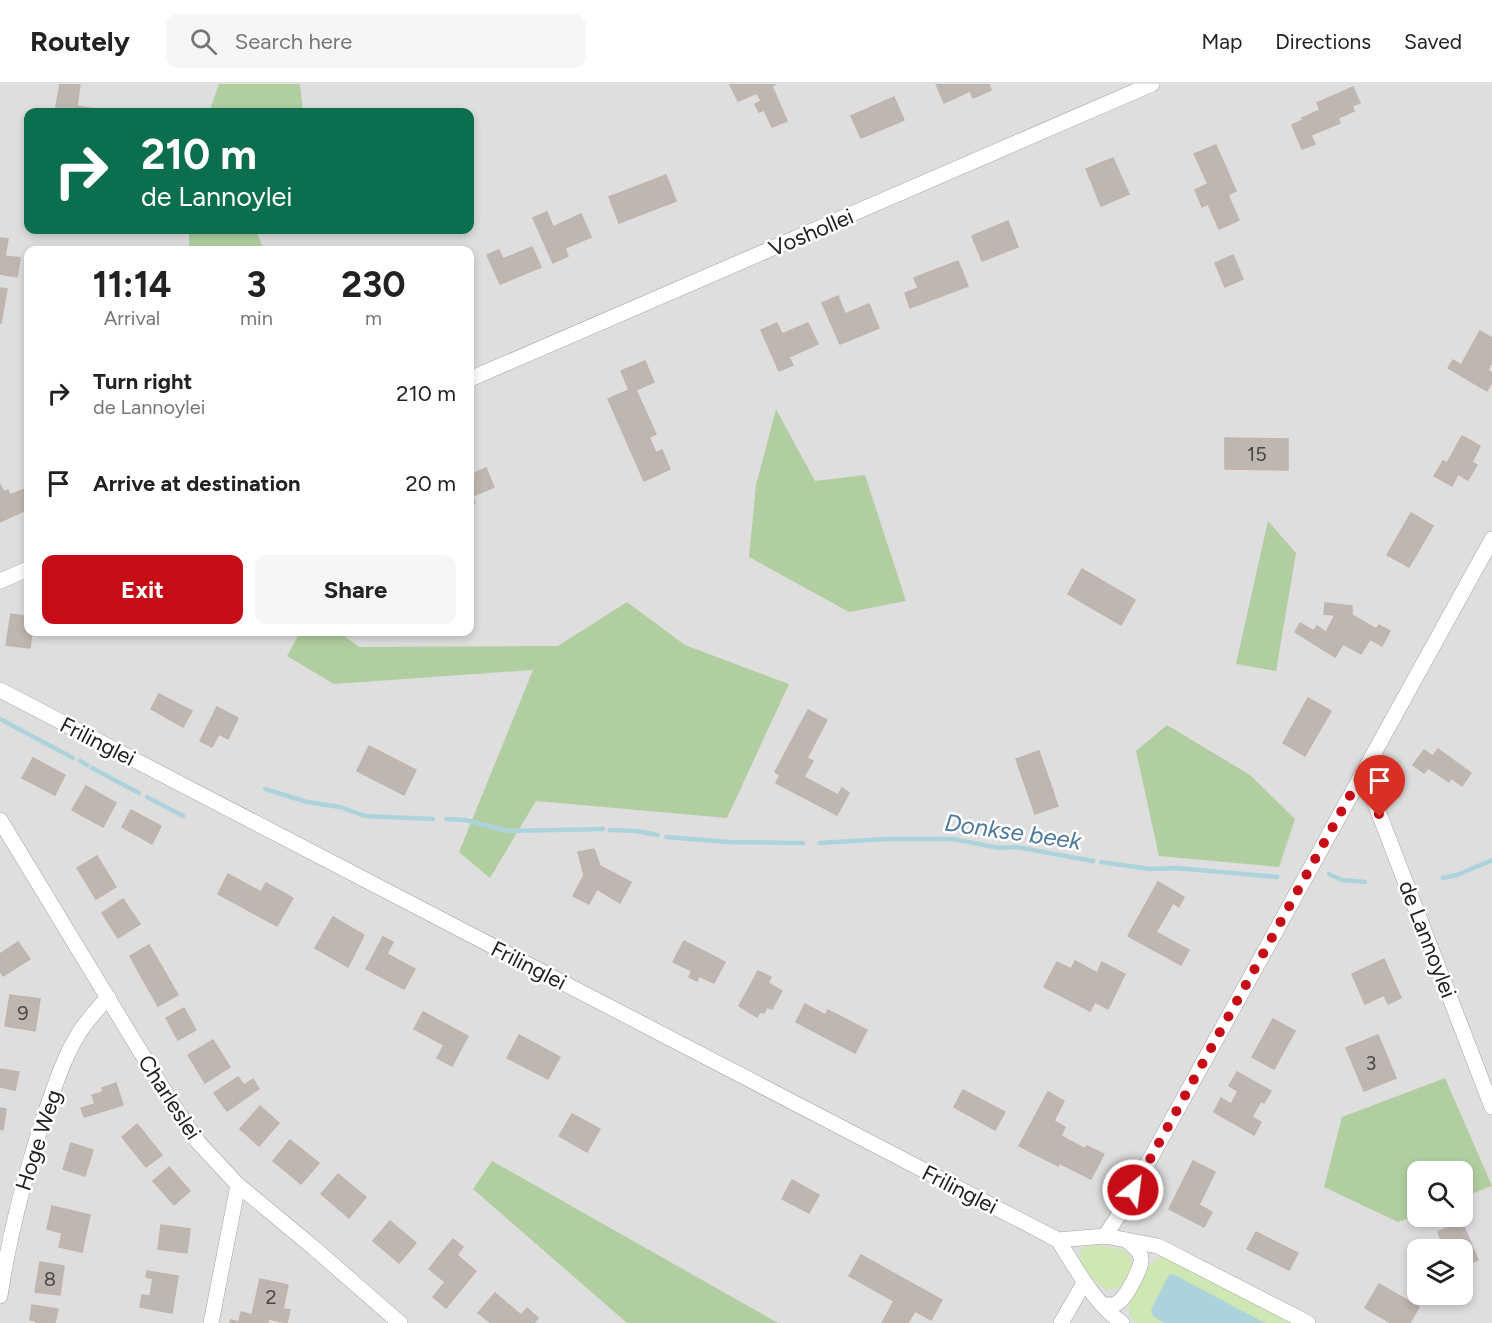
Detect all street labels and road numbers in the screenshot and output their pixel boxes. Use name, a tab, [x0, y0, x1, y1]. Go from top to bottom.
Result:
street label: Voshollei	[765, 203, 858, 262]
street label: Frilinglei	[55, 711, 140, 772]
street label: de Lannoylei	[1393, 877, 1462, 1002]
street label: Frilinglei	[486, 935, 571, 996]
street label: Charleslei	[132, 1050, 207, 1145]
street label: Hoge Weg	[9, 1086, 68, 1194]
street label: Frilinglei	[917, 1159, 1002, 1220]

